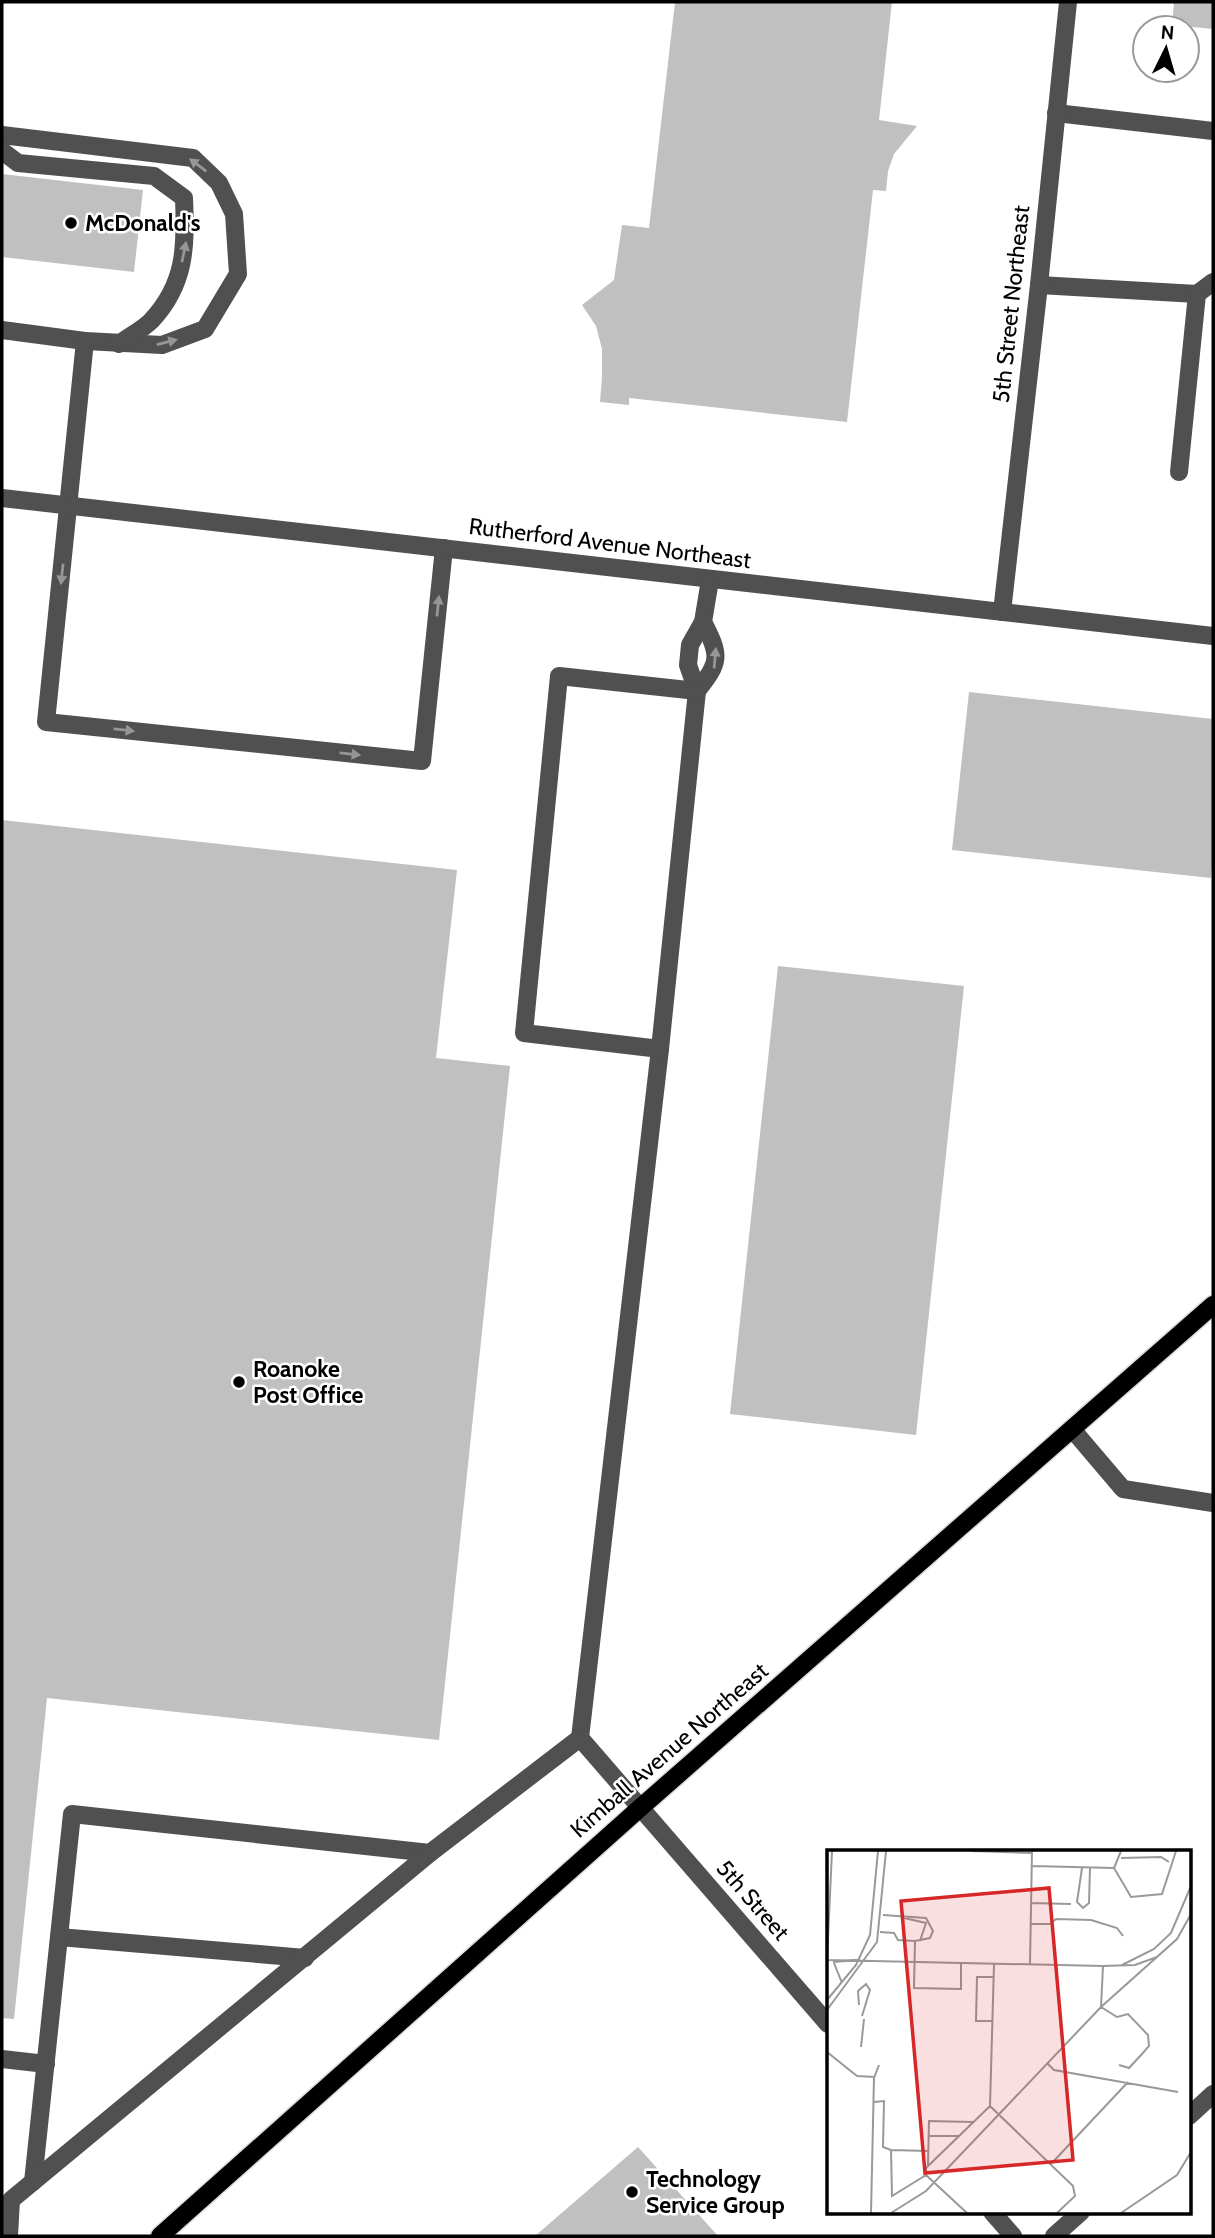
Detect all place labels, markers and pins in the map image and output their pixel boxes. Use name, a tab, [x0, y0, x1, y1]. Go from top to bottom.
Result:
place label: McDonald's	[85, 209, 201, 237]
marker: McDonald's	[63, 215, 79, 231]
place label: Roanoke Post Office	[253, 1355, 364, 1409]
marker: Roanoke Post Office	[231, 1374, 247, 1390]
place label: Technology Service Group	[646, 2165, 785, 2219]
marker: Technology Service Group	[624, 2184, 640, 2200]

